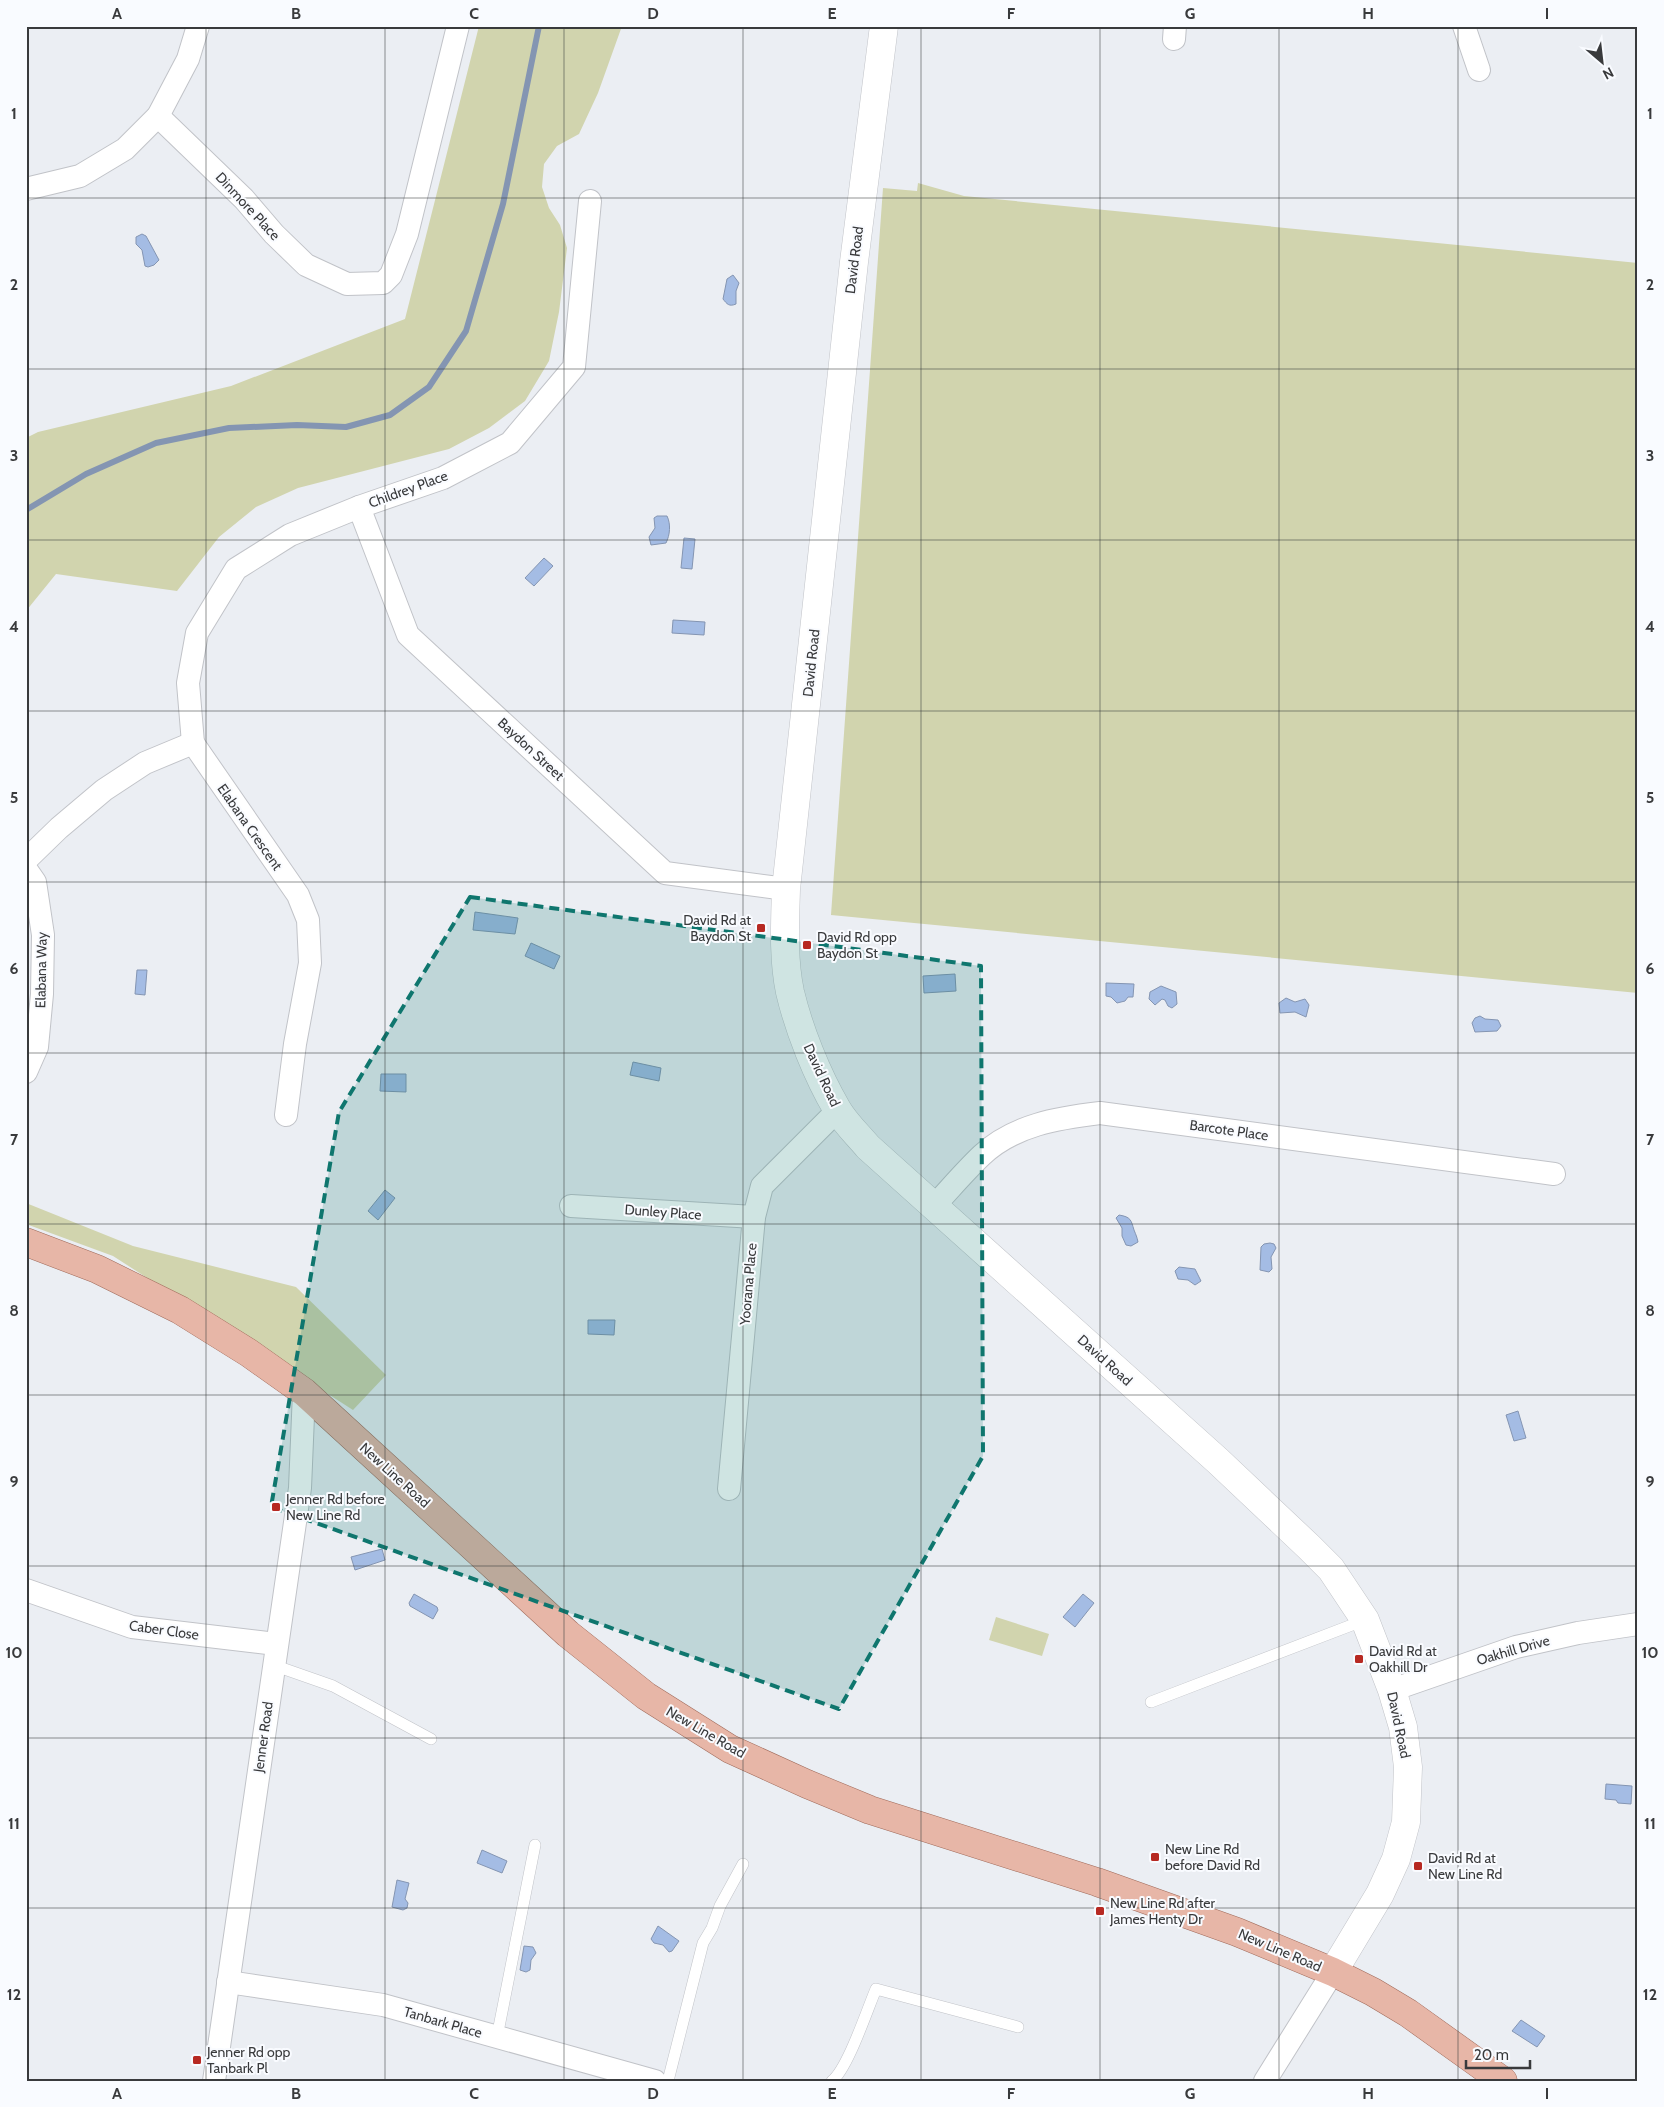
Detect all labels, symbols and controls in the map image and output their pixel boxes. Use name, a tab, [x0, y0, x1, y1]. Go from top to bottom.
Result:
text: A	[112, 4, 122, 23]
text: B	[291, 4, 301, 23]
text: C	[469, 4, 479, 23]
text: D	[647, 4, 659, 23]
text: E	[827, 4, 837, 23]
text: F	[1007, 4, 1016, 23]
text: G	[1185, 4, 1195, 23]
text: H	[1362, 4, 1374, 23]
text: I	[1545, 4, 1549, 23]
north arrow	[1576, 38, 1626, 88]
text: N	[1600, 63, 1617, 84]
text: 1	[11, 104, 17, 123]
text: 1	[1647, 104, 1653, 123]
street label: Dinmore Place	[212, 168, 284, 244]
street label: David Road	[841, 225, 867, 295]
text: 2	[10, 275, 18, 294]
text: 2	[1646, 275, 1654, 294]
text: 3	[10, 446, 18, 465]
text: 3	[1646, 446, 1654, 465]
street label: Childrey Place	[366, 466, 450, 512]
text: 4	[9, 617, 19, 636]
text: 4	[1645, 617, 1655, 636]
street label: David Road	[799, 628, 823, 698]
street label: Baydon Street	[494, 714, 568, 784]
street label: Elabana Crescent	[214, 780, 287, 874]
text: 5	[10, 788, 18, 807]
text: 5	[1646, 788, 1654, 807]
place label: David Rd at Baydon St	[683, 911, 751, 945]
marker: David Rd at Baydon St	[755, 922, 767, 934]
place label: David Rd opp Baydon St	[817, 928, 897, 962]
street label: Elabana Way	[31, 932, 51, 1008]
marker: David Rd opp Baydon St	[801, 939, 813, 951]
text: 6	[10, 959, 19, 978]
text: 6	[1646, 959, 1655, 978]
street label: David Road	[800, 1041, 844, 1109]
street label: Barcote Place	[1188, 1116, 1270, 1144]
text: 7	[10, 1130, 19, 1149]
text: 7	[1646, 1130, 1655, 1149]
street label: Dunley Place	[624, 1200, 702, 1224]
street label: Yoorana Place	[735, 1242, 761, 1327]
text: 8	[9, 1301, 19, 1320]
text: 8	[1645, 1301, 1655, 1320]
street label: David Road	[1074, 1331, 1136, 1389]
street label: New Line Road	[356, 1439, 434, 1511]
text: 9	[10, 1472, 19, 1491]
text: 9	[1646, 1472, 1655, 1491]
place label: Jenner Rd before New Line Rd	[285, 1490, 385, 1524]
marker: Jenner Rd before New Line Rd	[270, 1501, 282, 1513]
street label: Caber Close	[128, 1616, 200, 1644]
street label: Oakhill Drive	[1474, 1631, 1552, 1669]
place label: David Rd at Oakhill Dr	[1369, 1642, 1437, 1676]
text: 10	[5, 1643, 23, 1662]
text: 10	[1641, 1643, 1659, 1662]
marker: David Rd at Oakhill Dr	[1353, 1653, 1365, 1665]
street label: David Road	[1383, 1690, 1415, 1760]
street label: Jenner Road	[249, 1700, 277, 1775]
street label: New Line Road	[663, 1702, 749, 1762]
text: 11	[8, 1814, 20, 1833]
text: 11	[1644, 1814, 1656, 1833]
place label: New Line Rd before David Rd	[1165, 1840, 1260, 1874]
place label: David Rd at New Line Rd	[1428, 1849, 1502, 1883]
marker: New Line Rd before David Rd	[1149, 1851, 1161, 1863]
marker: David Rd at New Line Rd	[1412, 1860, 1424, 1872]
place label: New Line Rd after James Henty Dr	[1109, 1894, 1215, 1928]
marker: New Line Rd after James Henty Dr	[1094, 1905, 1106, 1917]
street label: New Line Road	[1236, 1924, 1324, 1976]
text: 12	[7, 1985, 21, 2004]
text: 12	[1643, 1985, 1657, 2004]
street label: Tanbark Place	[402, 2002, 484, 2042]
scale bar	[1466, 2037, 1530, 2069]
place label: Jenner Rd opp Tanbark Pl	[206, 2043, 291, 2077]
text: 20 m	[1474, 2046, 1509, 2064]
marker: Jenner Rd opp Tanbark Pl	[191, 2054, 203, 2066]
text: A	[112, 2084, 122, 2103]
text: B	[291, 2084, 301, 2103]
text: C	[469, 2084, 479, 2103]
text: D	[647, 2084, 659, 2103]
text: E	[827, 2084, 837, 2103]
text: F	[1007, 2084, 1016, 2103]
text: G	[1185, 2084, 1195, 2103]
text: H	[1362, 2084, 1374, 2103]
text: I	[1545, 2084, 1549, 2103]

